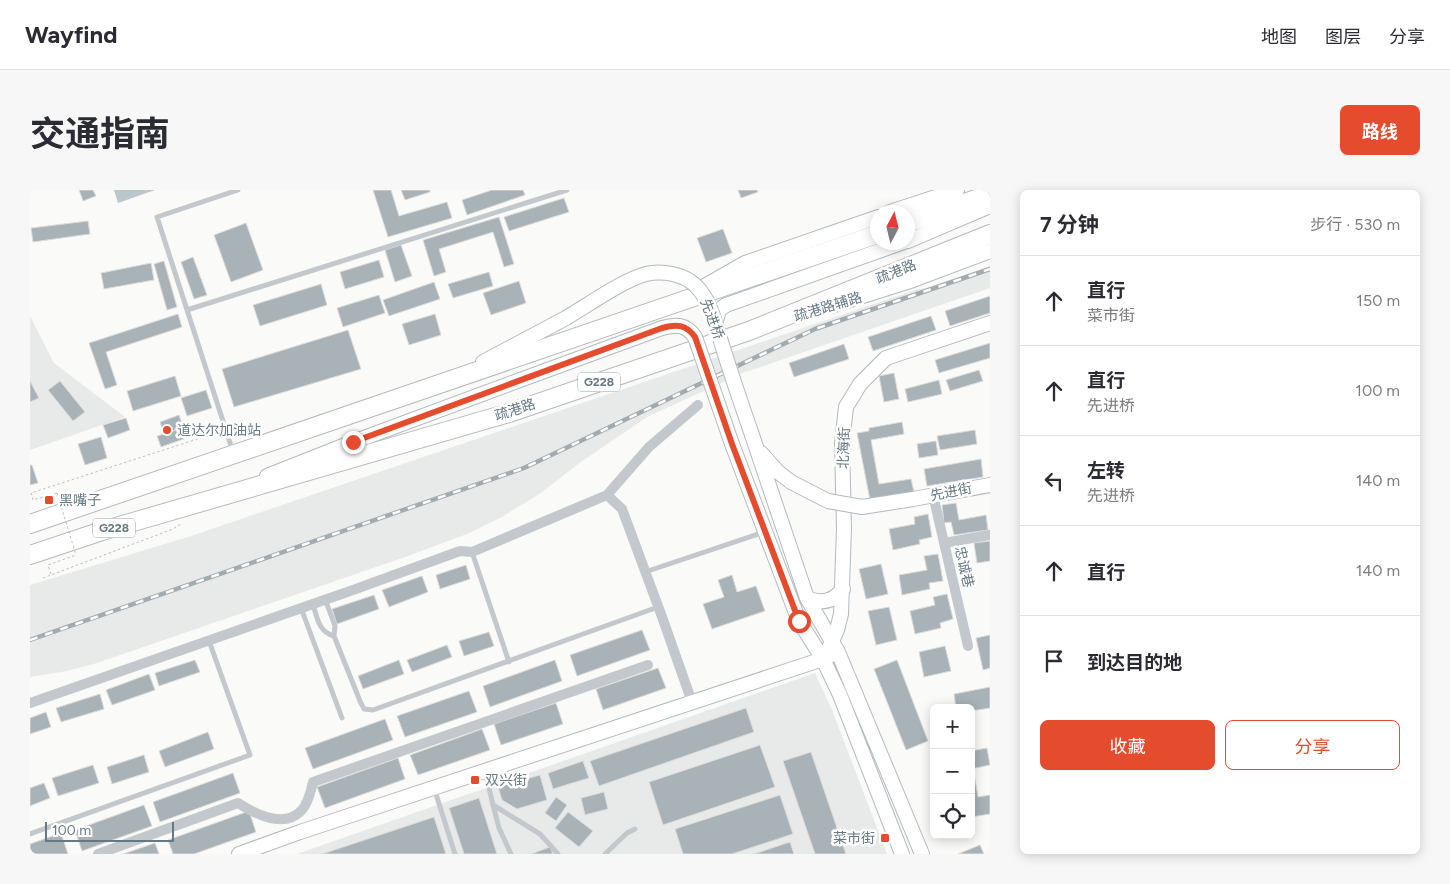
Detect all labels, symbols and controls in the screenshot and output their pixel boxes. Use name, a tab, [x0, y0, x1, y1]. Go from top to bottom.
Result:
text: Wayfind	[25, 20, 118, 49]
text: 地图	[1261, 26, 1297, 48]
text: 图层	[1325, 26, 1361, 48]
text: 分享	[1389, 26, 1425, 48]
button: 路线	[1340, 105, 1420, 155]
text: 交通指南	[30, 113, 170, 155]
north arrow	[870, 205, 915, 250]
text: 7 分钟	[1040, 212, 1099, 237]
text: 步行 · 530 m	[1310, 215, 1400, 234]
street label: 疏港路	[873, 256, 919, 288]
text: 直行	[1087, 279, 1125, 302]
icon: ahead	[1040, 287, 1068, 315]
street label: 疏港路辅路	[792, 289, 864, 325]
text: 150 m	[1356, 291, 1400, 310]
street label: 先进桥	[697, 296, 727, 342]
text: 菜市街	[1087, 306, 1135, 325]
text: 直行	[1087, 369, 1125, 392]
road number: G228	[578, 372, 620, 392]
icon: ahead	[1040, 377, 1068, 405]
text: 100 m	[1355, 381, 1400, 400]
street label: 疏港路	[492, 395, 538, 425]
text: 先进桥	[1087, 396, 1135, 415]
place label: 道达尔加油站	[177, 422, 261, 439]
marker: 道达尔加油站	[161, 424, 173, 436]
street label: 北海街	[835, 427, 853, 469]
route end	[342, 431, 365, 454]
text: 左转	[1087, 459, 1125, 482]
icon: left	[1040, 467, 1068, 495]
text: 140 m	[1356, 471, 1400, 490]
street label: 先进街	[929, 480, 973, 504]
text: 先进桥	[1087, 486, 1135, 505]
place label: 黑嘴子	[59, 492, 101, 509]
marker: 黑嘴子	[43, 494, 55, 506]
road number: G228	[93, 518, 135, 538]
street label: 忠诚巷	[951, 545, 977, 589]
icon: ahead	[1040, 557, 1068, 585]
text: 直行	[1087, 561, 1125, 584]
text: 140 m	[1356, 561, 1400, 580]
route start	[788, 610, 811, 633]
icon: arrive	[1040, 647, 1068, 675]
text: 到达目的地	[1087, 651, 1182, 674]
map controls	[930, 704, 975, 839]
button: +	[930, 704, 975, 749]
button: 收藏	[1040, 720, 1215, 770]
button: 分享	[1225, 720, 1400, 770]
button: −	[930, 749, 975, 794]
place label: 双兴街	[485, 772, 527, 789]
marker: 双兴街	[469, 774, 481, 786]
button: locate	[930, 794, 975, 839]
scale bar	[45, 819, 174, 842]
text: 100 m	[52, 822, 91, 839]
place label: 菜市街	[833, 830, 875, 847]
marker: 菜市街	[879, 832, 891, 844]

